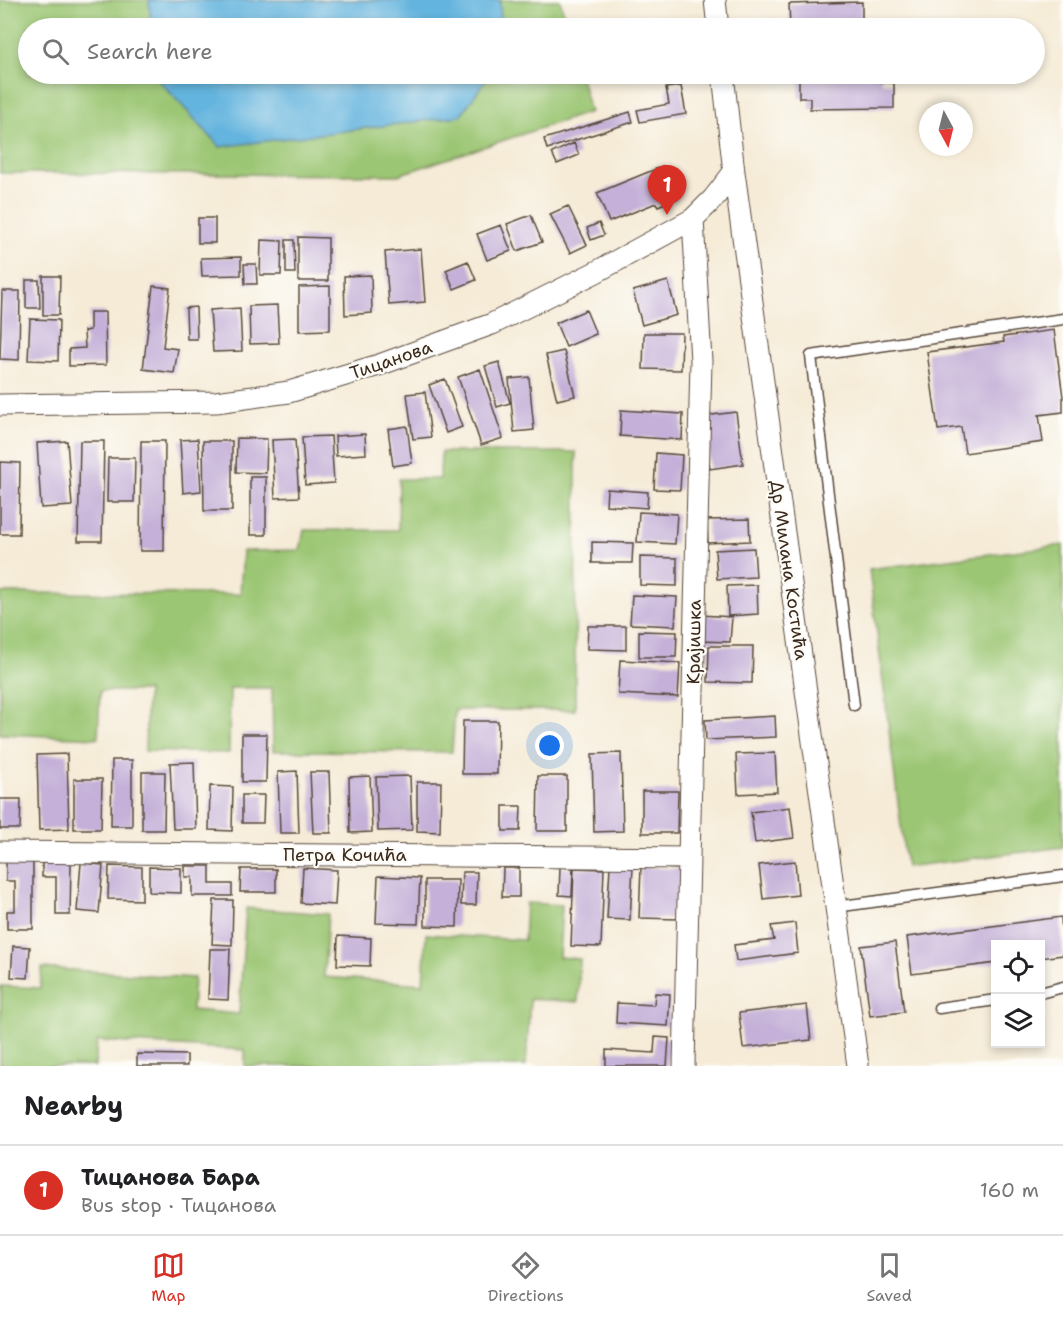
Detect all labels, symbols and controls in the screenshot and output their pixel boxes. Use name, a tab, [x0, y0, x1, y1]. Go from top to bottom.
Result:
search box	[18, 18, 1045, 84]
icon: search	[39, 35, 72, 68]
text: Search here	[87, 37, 213, 66]
north arrow	[919, 102, 973, 156]
pin: 1	[648, 166, 686, 215]
street label: Тицанова	[347, 335, 435, 385]
street label: Др Милана Костића	[764, 478, 814, 662]
street label: Крајишка	[681, 599, 707, 685]
your location	[535, 731, 564, 760]
street label: Петра Кочића	[283, 843, 407, 867]
map controls	[991, 940, 1045, 1048]
button: locate	[991, 940, 1045, 994]
button: layers	[991, 994, 1045, 1048]
text: Nearby	[24, 1088, 123, 1123]
text: Тицанова Бара	[81, 1163, 260, 1192]
text: 1	[39, 1177, 48, 1203]
text: 160 m	[980, 1177, 1039, 1203]
text: Bus stop · Тицанова	[81, 1192, 276, 1218]
tab: Map	[151, 1249, 185, 1306]
tab: Directions	[488, 1249, 564, 1306]
tab: Saved	[866, 1249, 912, 1306]

